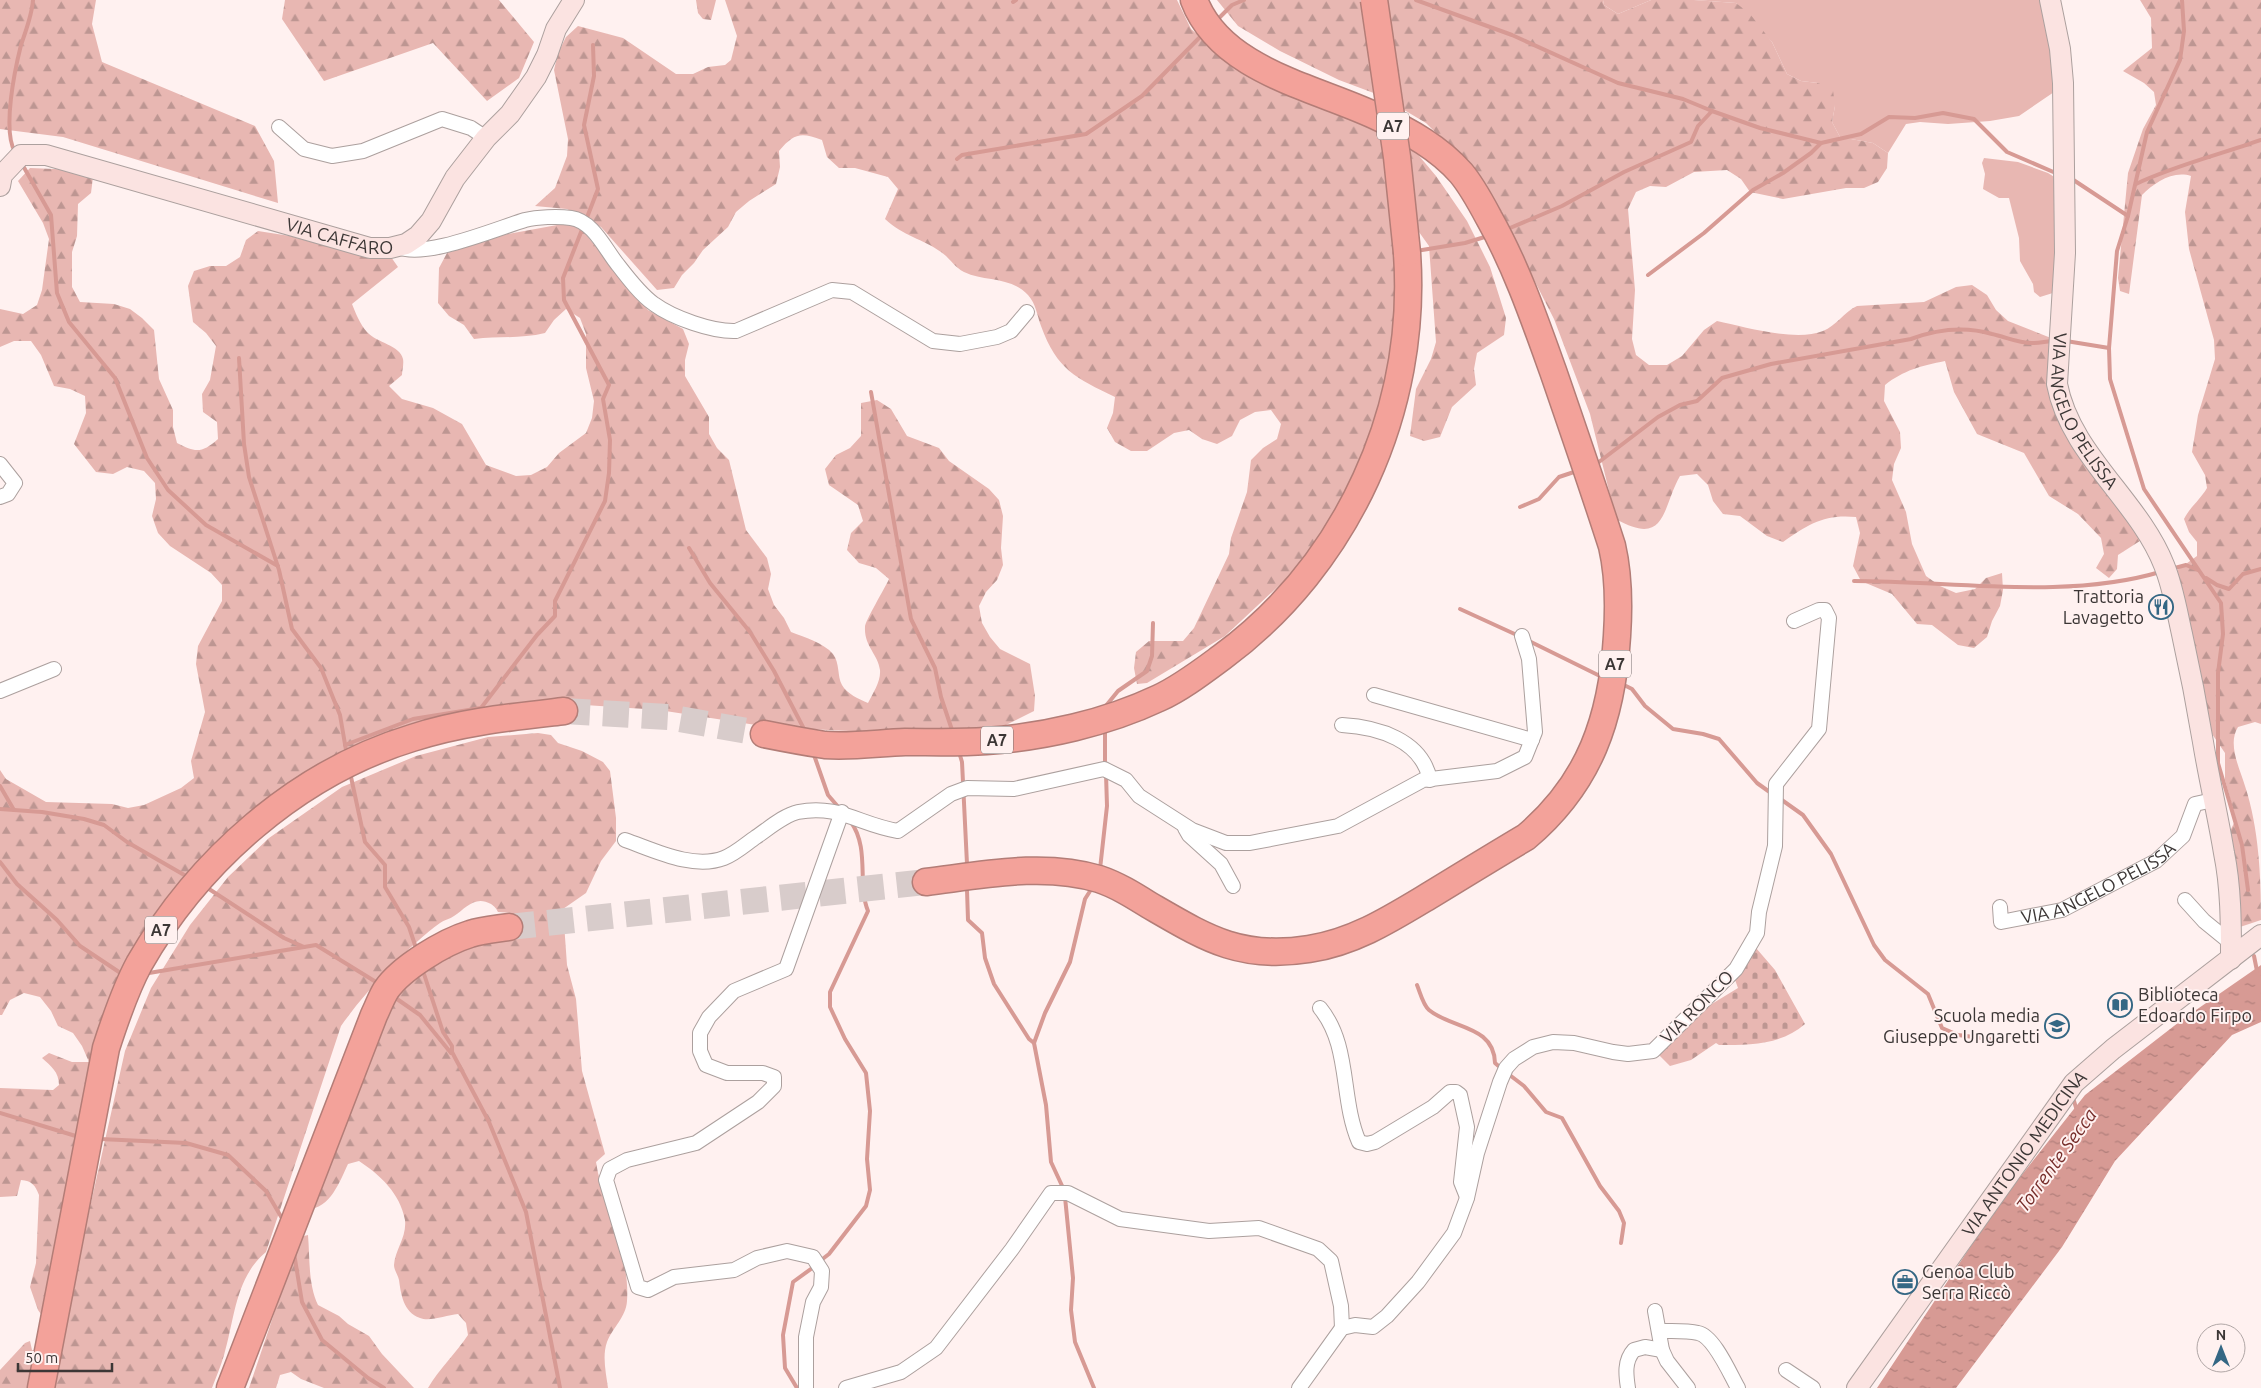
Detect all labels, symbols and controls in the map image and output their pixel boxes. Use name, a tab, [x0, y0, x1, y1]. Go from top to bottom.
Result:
road number: A7	[1377, 112, 1409, 140]
street label: VIA CAFFARO	[284, 213, 393, 257]
street label: VIA ANGELO PELISSA	[2048, 332, 2123, 493]
place label: Trattoria Lavagetto	[2063, 586, 2144, 627]
restaurant icon: Trattoria Lavagetto	[2148, 594, 2174, 620]
road number: A7	[1599, 651, 1631, 678]
road number: A7	[981, 726, 1013, 754]
street label: VIA ANGELO PELISSA	[2019, 837, 2179, 927]
road number: A7	[145, 916, 177, 944]
street label: VIA RONCO	[1656, 966, 1737, 1047]
place label: Biblioteca Edoardo Firpo	[2138, 984, 2252, 1025]
library icon: Biblioteca Edoardo Firpo	[2107, 992, 2133, 1018]
place label: Scuola media Giuseppe Ungaretti	[1883, 1005, 2040, 1046]
school or university icon: Scuola media Giuseppe Ungaretti	[2044, 1013, 2070, 1039]
street label: VIA ANTONIO MEDICINA	[1957, 1066, 2090, 1240]
water label: Torrente Secca	[2011, 1104, 2101, 1216]
place label: Genoa Club Serra Riccò	[1922, 1261, 2015, 1302]
office icon: Genoa Club Serra Riccò	[1892, 1269, 1918, 1295]
north arrow	[2196, 1323, 2246, 1373]
text: N	[2216, 1327, 2226, 1343]
scale bar	[18, 1340, 111, 1372]
text: 50 m	[25, 1349, 58, 1366]

